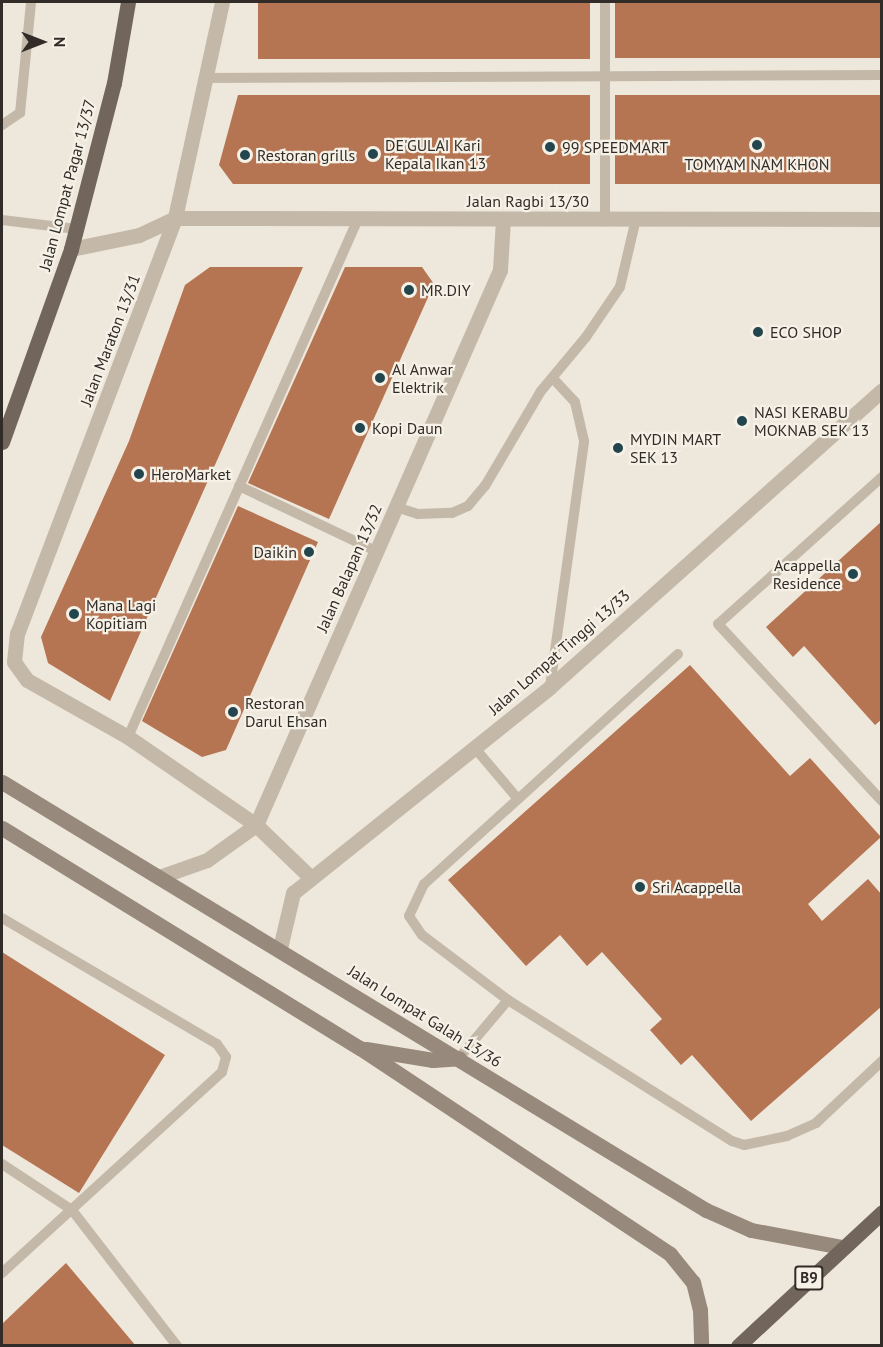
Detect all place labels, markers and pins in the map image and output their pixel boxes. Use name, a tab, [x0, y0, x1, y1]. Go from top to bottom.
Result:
place label: DE'GULAI Kari Kepala Ikan 13	[385, 135, 486, 173]
place label: 99 SPEEDMART	[562, 137, 668, 157]
marker: TOMYAM NAM KHON	[750, 138, 764, 152]
marker: 99 SPEEDMART	[543, 140, 557, 154]
place label: Restoran grills	[257, 145, 355, 165]
marker: DE'GULAI Kari Kepala Ikan 13	[366, 147, 380, 161]
marker: Restoran grills	[238, 148, 252, 162]
place label: TOMYAM NAM KHON	[684, 154, 830, 174]
place label: MR.DIY	[421, 280, 471, 300]
marker: MR.DIY	[402, 283, 416, 297]
place label: ECO SHOP	[770, 322, 842, 342]
marker: ECO SHOP	[751, 325, 765, 339]
place label: Al Anwar Elektrik	[392, 359, 454, 397]
marker: Al Anwar Elektrik	[373, 371, 387, 385]
place label: NASI KERABU MOKNAB SEK 13	[754, 402, 870, 440]
marker: NASI KERABU MOKNAB SEK 13	[735, 414, 749, 428]
place label: Kopi Daun	[372, 418, 443, 438]
marker: Kopi Daun	[353, 421, 367, 435]
place label: MYDIN MART SEK 13	[630, 429, 721, 467]
marker: MYDIN MART SEK 13	[611, 441, 625, 455]
place label: HeroMarket	[151, 464, 231, 484]
marker: HeroMarket	[132, 467, 146, 481]
place label: Daikin	[254, 542, 297, 562]
marker: Daikin	[302, 545, 316, 559]
place label: Acappella Residence	[773, 555, 841, 593]
marker: Acappella Residence	[846, 567, 860, 581]
place label: Mana Lagi Kopitiam	[86, 595, 156, 633]
marker: Mana Lagi Kopitiam	[67, 607, 81, 621]
place label: Restoran Darul Ehsan	[245, 693, 327, 731]
marker: Restoran Darul Ehsan	[226, 705, 240, 719]
place label: Sri Acappella	[652, 877, 742, 897]
marker: Sri Acappella	[633, 880, 647, 894]

